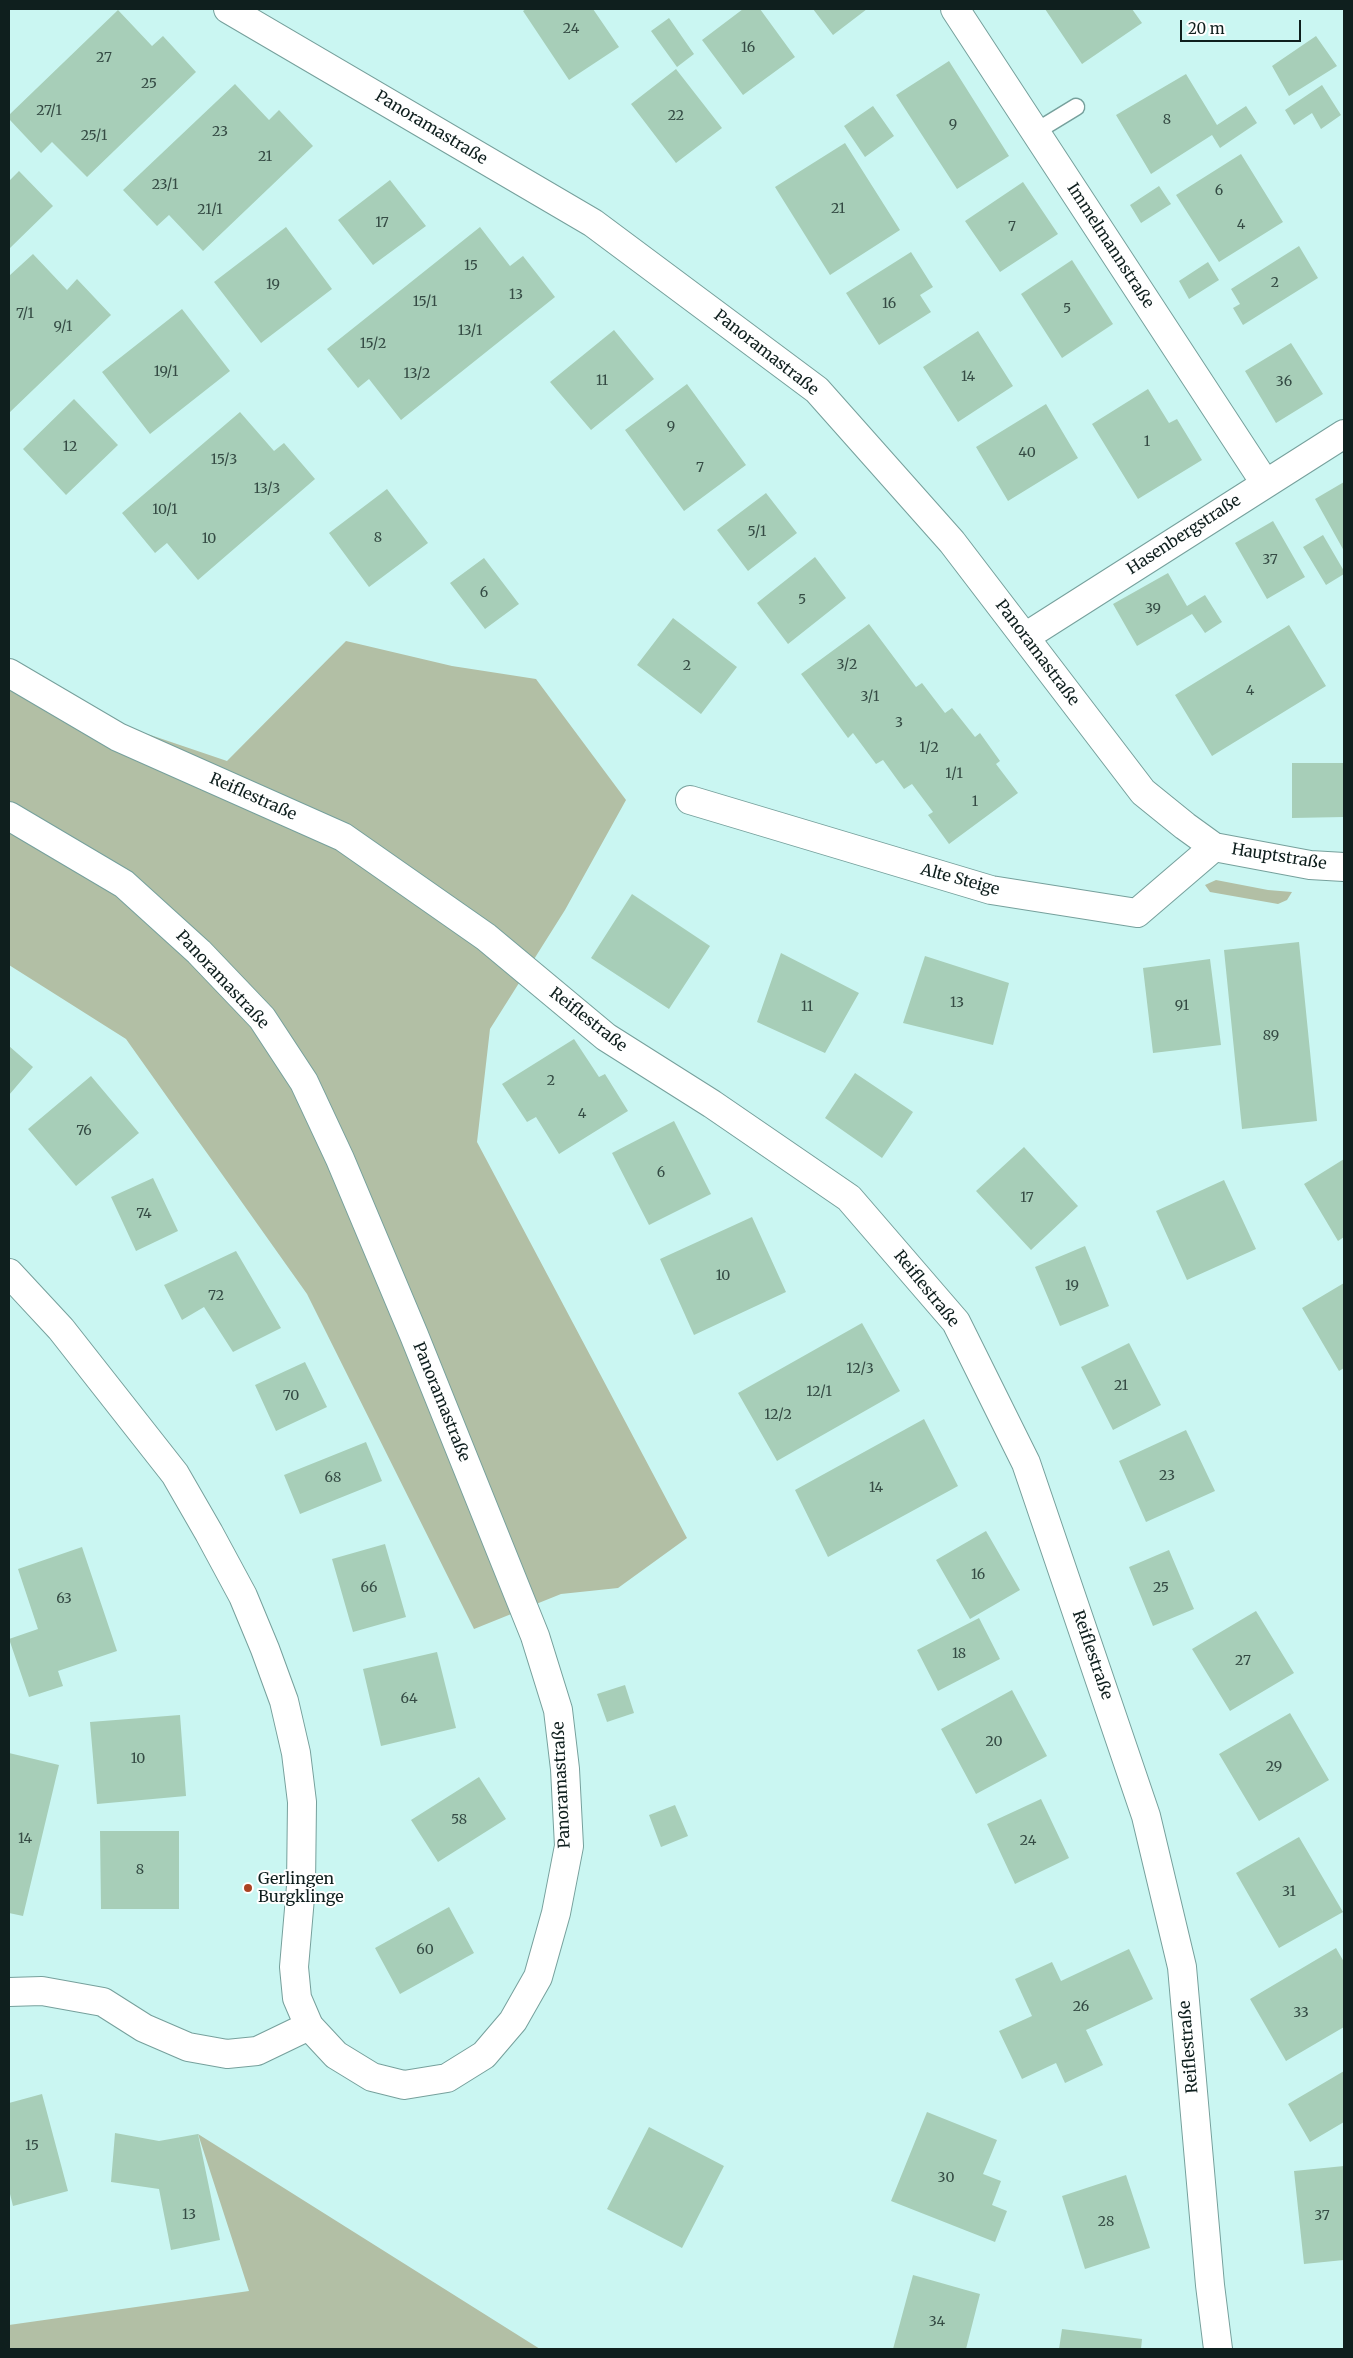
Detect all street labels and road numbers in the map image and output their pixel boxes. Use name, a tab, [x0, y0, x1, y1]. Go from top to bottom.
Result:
street label: Panoramastraße	[371, 87, 491, 169]
street label: Immelmannstraße	[1062, 180, 1158, 312]
street label: Panoramastraße	[710, 306, 822, 400]
street label: Hasenbergstraße	[1124, 491, 1244, 579]
street label: Panoramastraße	[991, 596, 1083, 710]
street label: Reiflestraße	[207, 769, 299, 825]
street label: Hauptstraße	[1230, 840, 1328, 874]
street label: Alte Steige	[918, 860, 1002, 900]
street label: Panoramastraße	[172, 927, 272, 1033]
street label: Reiflestraße	[545, 984, 631, 1056]
street label: Reiflestraße	[889, 1247, 963, 1331]
street label: Panoramastraße	[408, 1339, 474, 1465]
street label: Reiflestraße	[1068, 1608, 1116, 1702]
street label: Panoramastraße	[549, 1721, 575, 1849]
street label: Reiflestraße	[1175, 2000, 1203, 2094]

